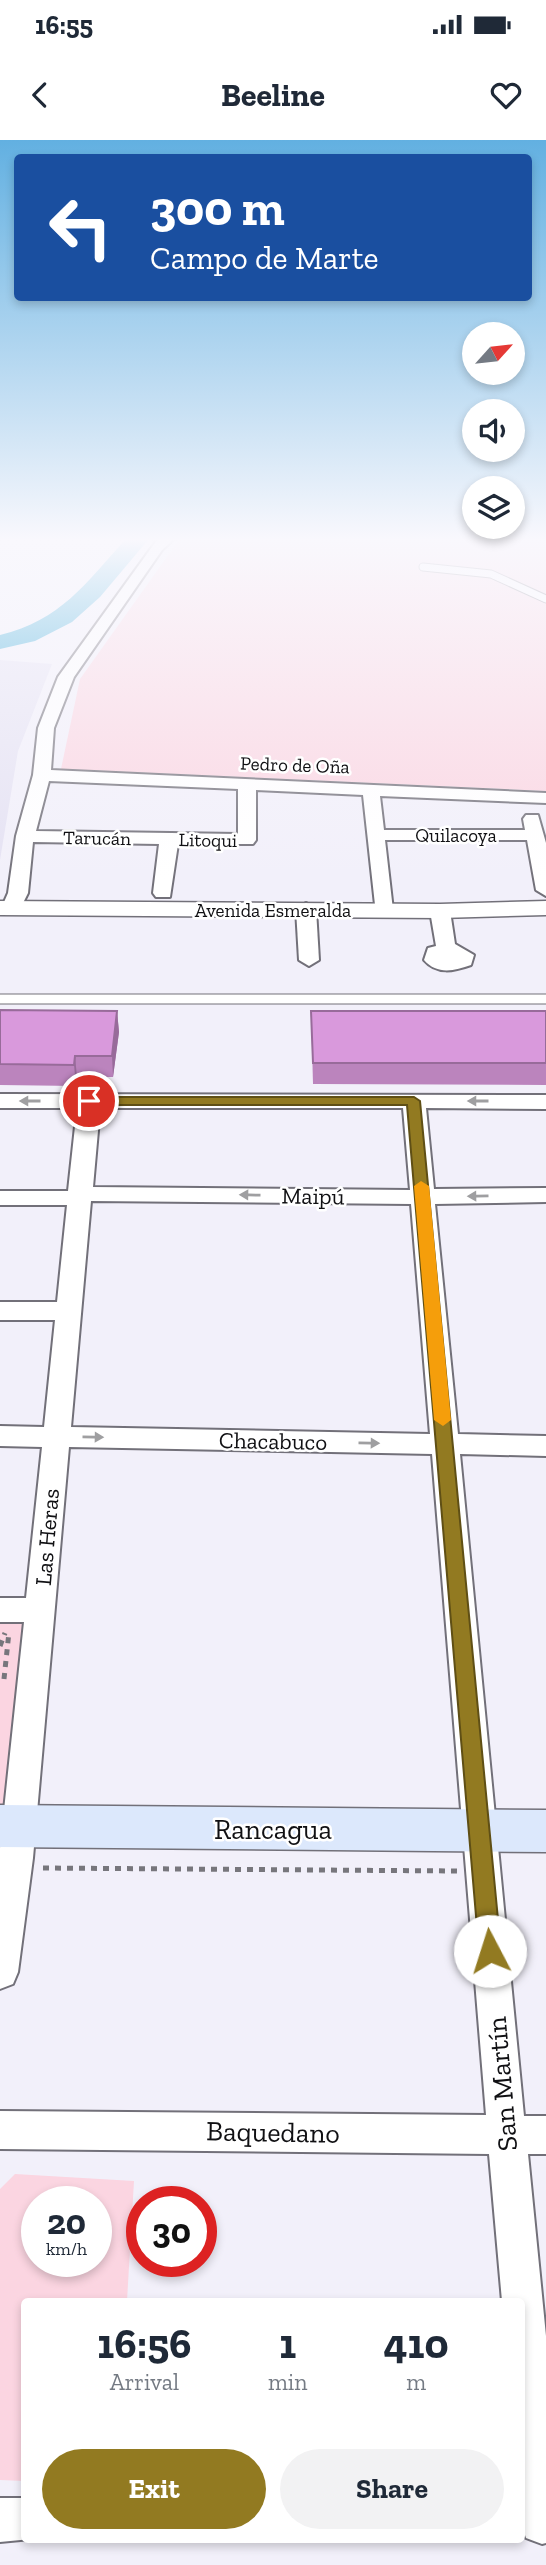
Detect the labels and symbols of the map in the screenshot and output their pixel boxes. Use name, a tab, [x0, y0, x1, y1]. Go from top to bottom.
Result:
north arrow	[462, 322, 525, 385]
street label: Pedro de Oña	[240, 752, 350, 778]
street label: Quilacoya	[415, 824, 497, 847]
street label: Tarucán	[63, 826, 131, 850]
street label: Litoqui	[178, 828, 238, 852]
street label: Avenida Esmeralda	[195, 899, 351, 922]
pin	[59, 1071, 119, 1131]
one-way arrow	[19, 1095, 41, 1107]
one-way arrow	[467, 1095, 489, 1107]
street label: Maipú	[281, 1181, 345, 1211]
one-way arrow	[239, 1189, 261, 1201]
one-way arrow	[467, 1191, 489, 1202]
street label: Chacabuco	[219, 1426, 327, 1456]
one-way arrow	[82, 1432, 104, 1443]
one-way arrow	[358, 1437, 380, 1448]
street label: Las Heras	[29, 1487, 65, 1587]
street label: Rancagua	[214, 1813, 332, 1846]
position arrow	[453, 1914, 527, 1988]
street label: San Martín	[480, 2015, 524, 2153]
street label: Baquedano	[206, 2114, 340, 2150]
speed limit sign: 30	[126, 2186, 217, 2277]

